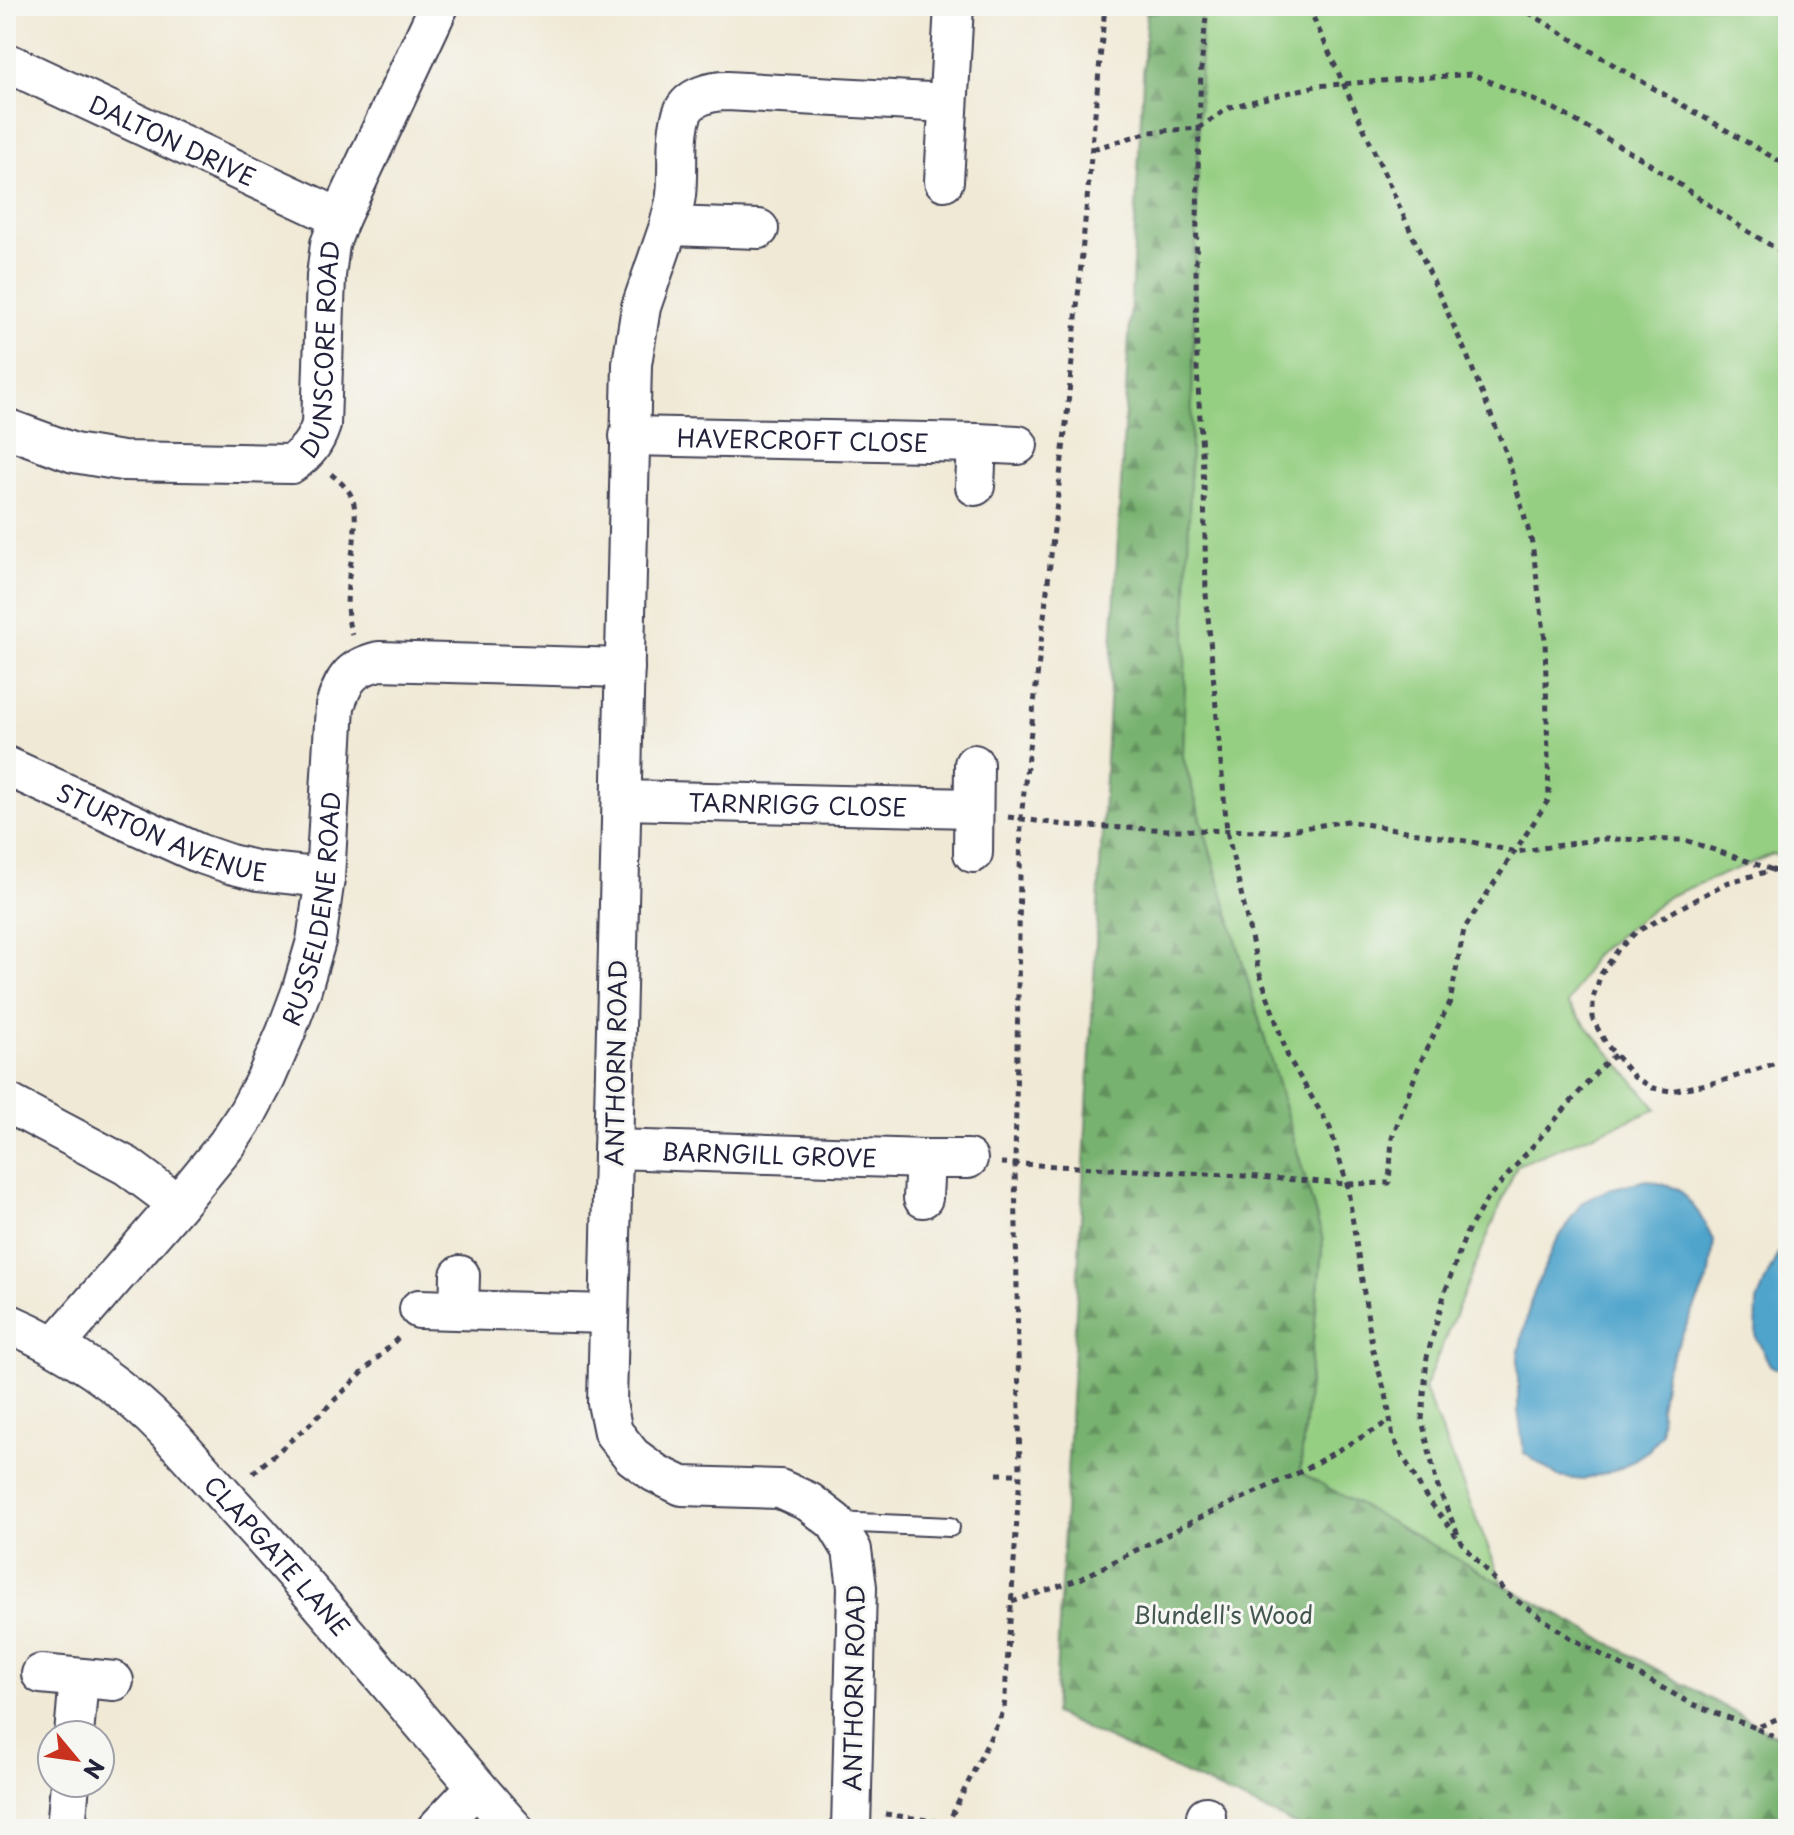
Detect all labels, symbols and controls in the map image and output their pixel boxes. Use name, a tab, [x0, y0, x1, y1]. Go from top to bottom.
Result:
street label: DALTON DRIVE	[83, 85, 262, 194]
street label: DUNSCORE ROAD	[290, 238, 348, 465]
street label: HAVERCROFT CLOSE	[677, 419, 929, 460]
street label: STURTON AVENUE	[51, 773, 269, 890]
street label: TARNRIGG CLOSE	[688, 784, 908, 825]
street label: RUSSELDENE ROAD	[272, 790, 348, 1031]
street label: ANTHORN ROAD	[595, 960, 635, 1166]
street label: BARNGILL GROVE	[660, 1133, 877, 1175]
street label: CLAPGATE LANE	[196, 1467, 359, 1644]
street label: ANTHORN ROAD	[833, 1585, 873, 1791]
park label: Blundell's Wood	[1133, 1596, 1313, 1632]
north arrow	[36, 1719, 116, 1799]
text: N	[76, 1754, 113, 1785]

